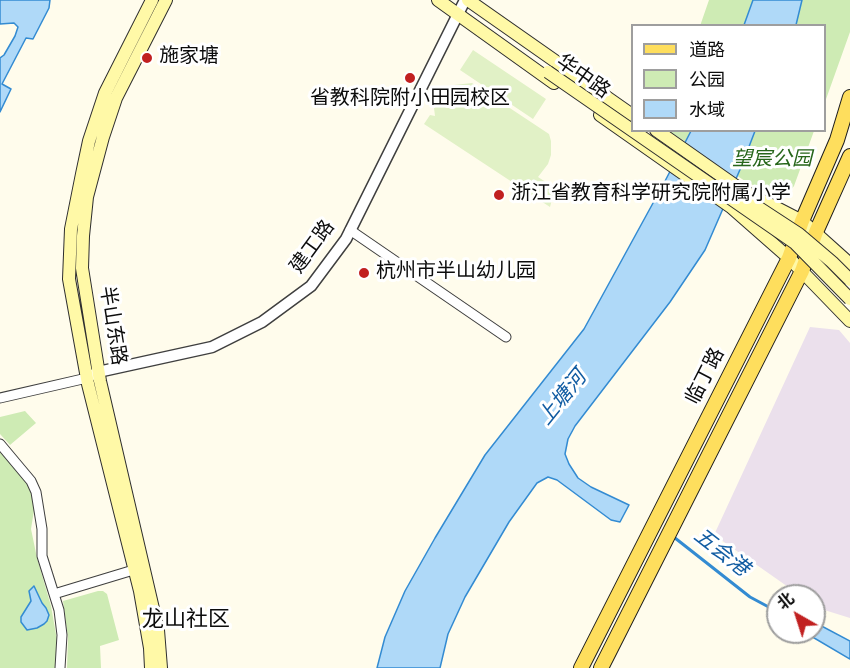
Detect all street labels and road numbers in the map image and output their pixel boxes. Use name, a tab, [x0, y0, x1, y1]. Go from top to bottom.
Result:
street label: 华中路	[551, 51, 613, 105]
street label: 建工路	[287, 217, 341, 279]
street label: 半山东路	[93, 285, 129, 367]
street label: 临丁路	[683, 345, 731, 409]

